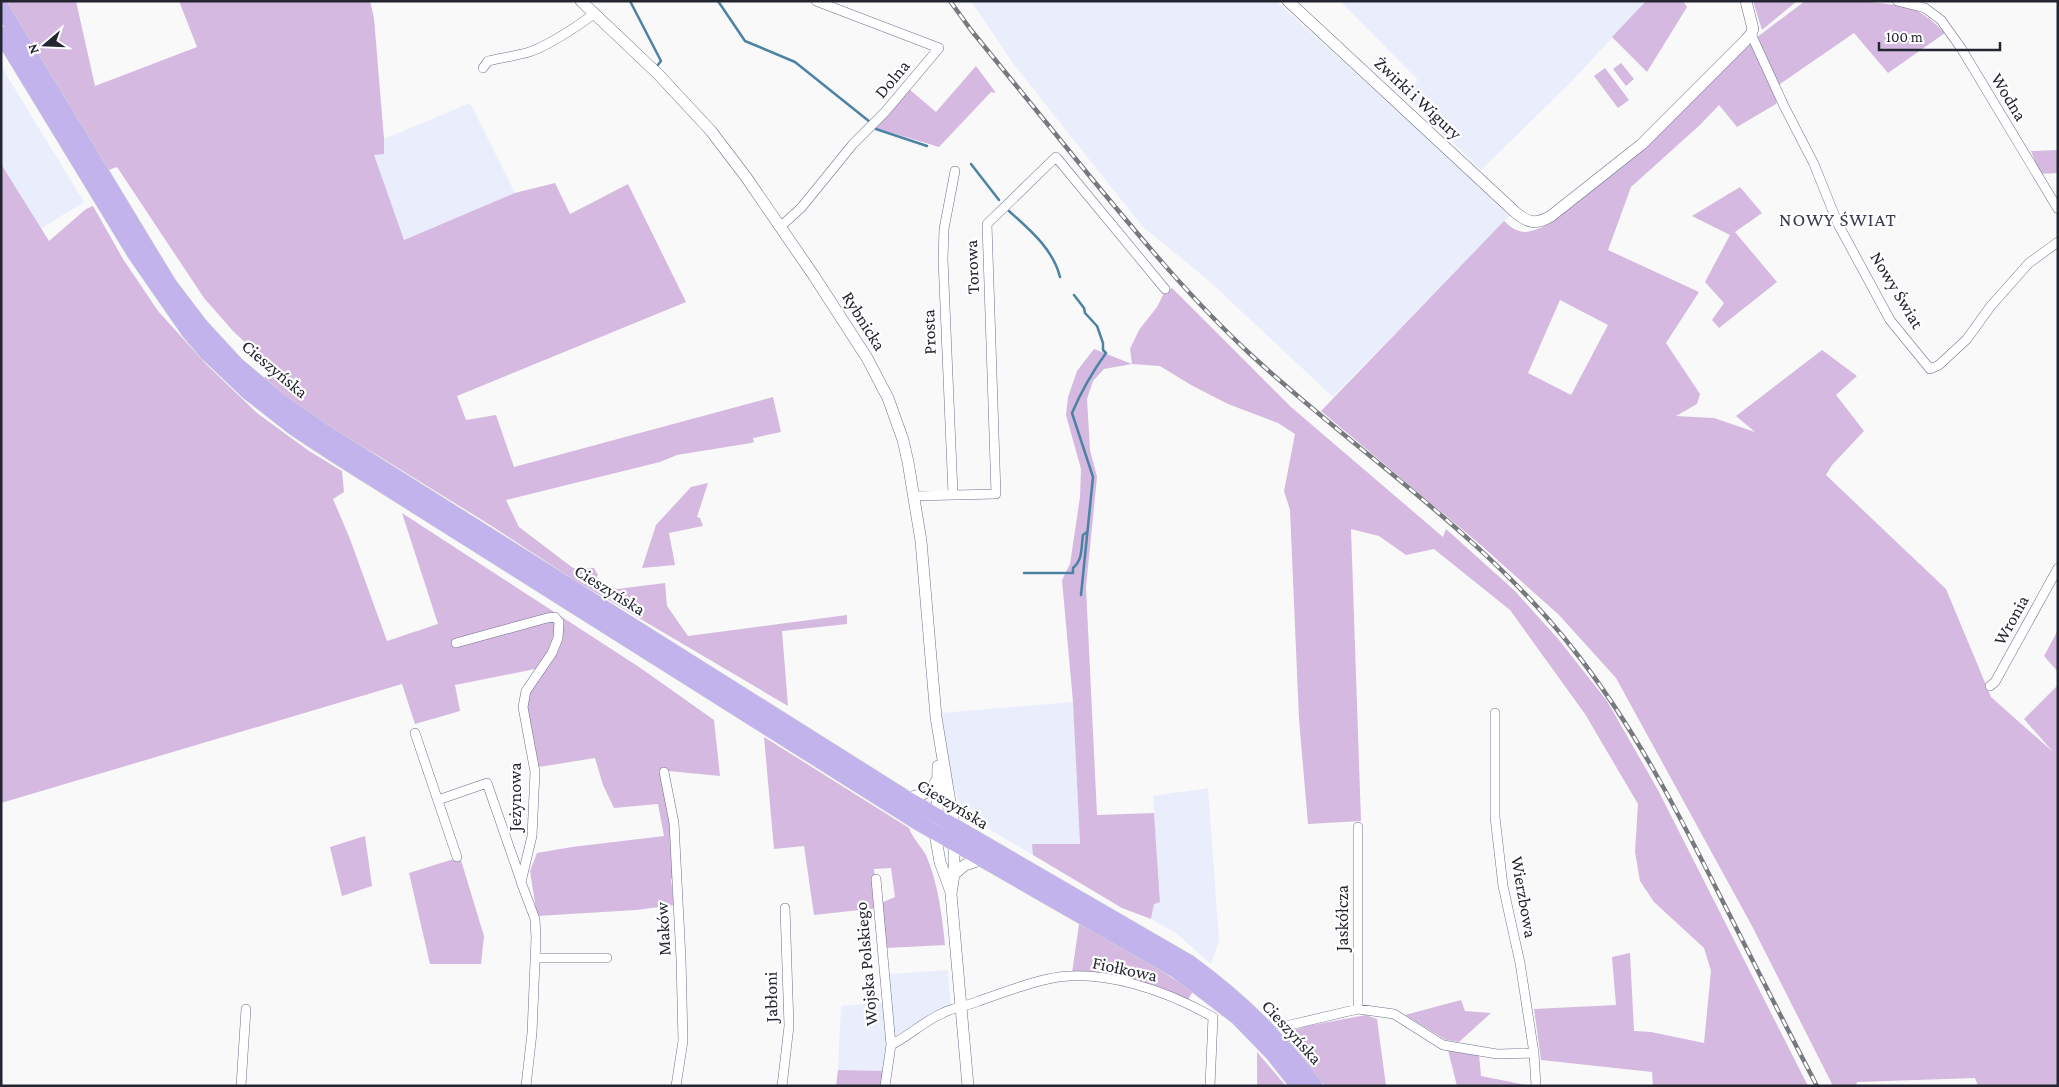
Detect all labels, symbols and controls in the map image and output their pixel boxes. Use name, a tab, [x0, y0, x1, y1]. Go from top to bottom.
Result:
north arrow	[20, 20, 70, 70]
scale bar	[1879, 20, 2000, 52]
text: 100 m	[1886, 29, 1923, 45]
text: N	[23, 42, 42, 56]
street label: Żwirki i Wigury	[1370, 52, 1466, 144]
street label: Dolna	[870, 56, 914, 102]
street label: Wodna	[1987, 69, 2031, 125]
district label: NOWY ŚWIAT	[1779, 209, 1897, 230]
street label: Torowa	[961, 239, 983, 295]
street label: Nowy Świat	[1866, 248, 1928, 333]
street label: Rybnicka	[838, 288, 890, 354]
street label: Prosta	[918, 309, 940, 355]
street label: Cieszyńska	[238, 336, 312, 402]
street label: Cieszyńska	[571, 560, 649, 620]
street label: Wronia	[1989, 592, 2033, 648]
street label: Jeżynowa	[505, 762, 525, 834]
street label: Cieszyńska	[914, 775, 992, 833]
street label: Wierzbowa	[1507, 855, 1541, 939]
street label: Jaskółcza	[1332, 885, 1352, 953]
street label: Maków	[652, 901, 674, 956]
street label: Wojska Polskiego	[851, 901, 882, 1027]
street label: Fiołkowa	[1091, 952, 1159, 986]
street label: Jabłoni	[761, 971, 781, 1025]
street label: Cieszyńska	[1258, 996, 1326, 1068]

